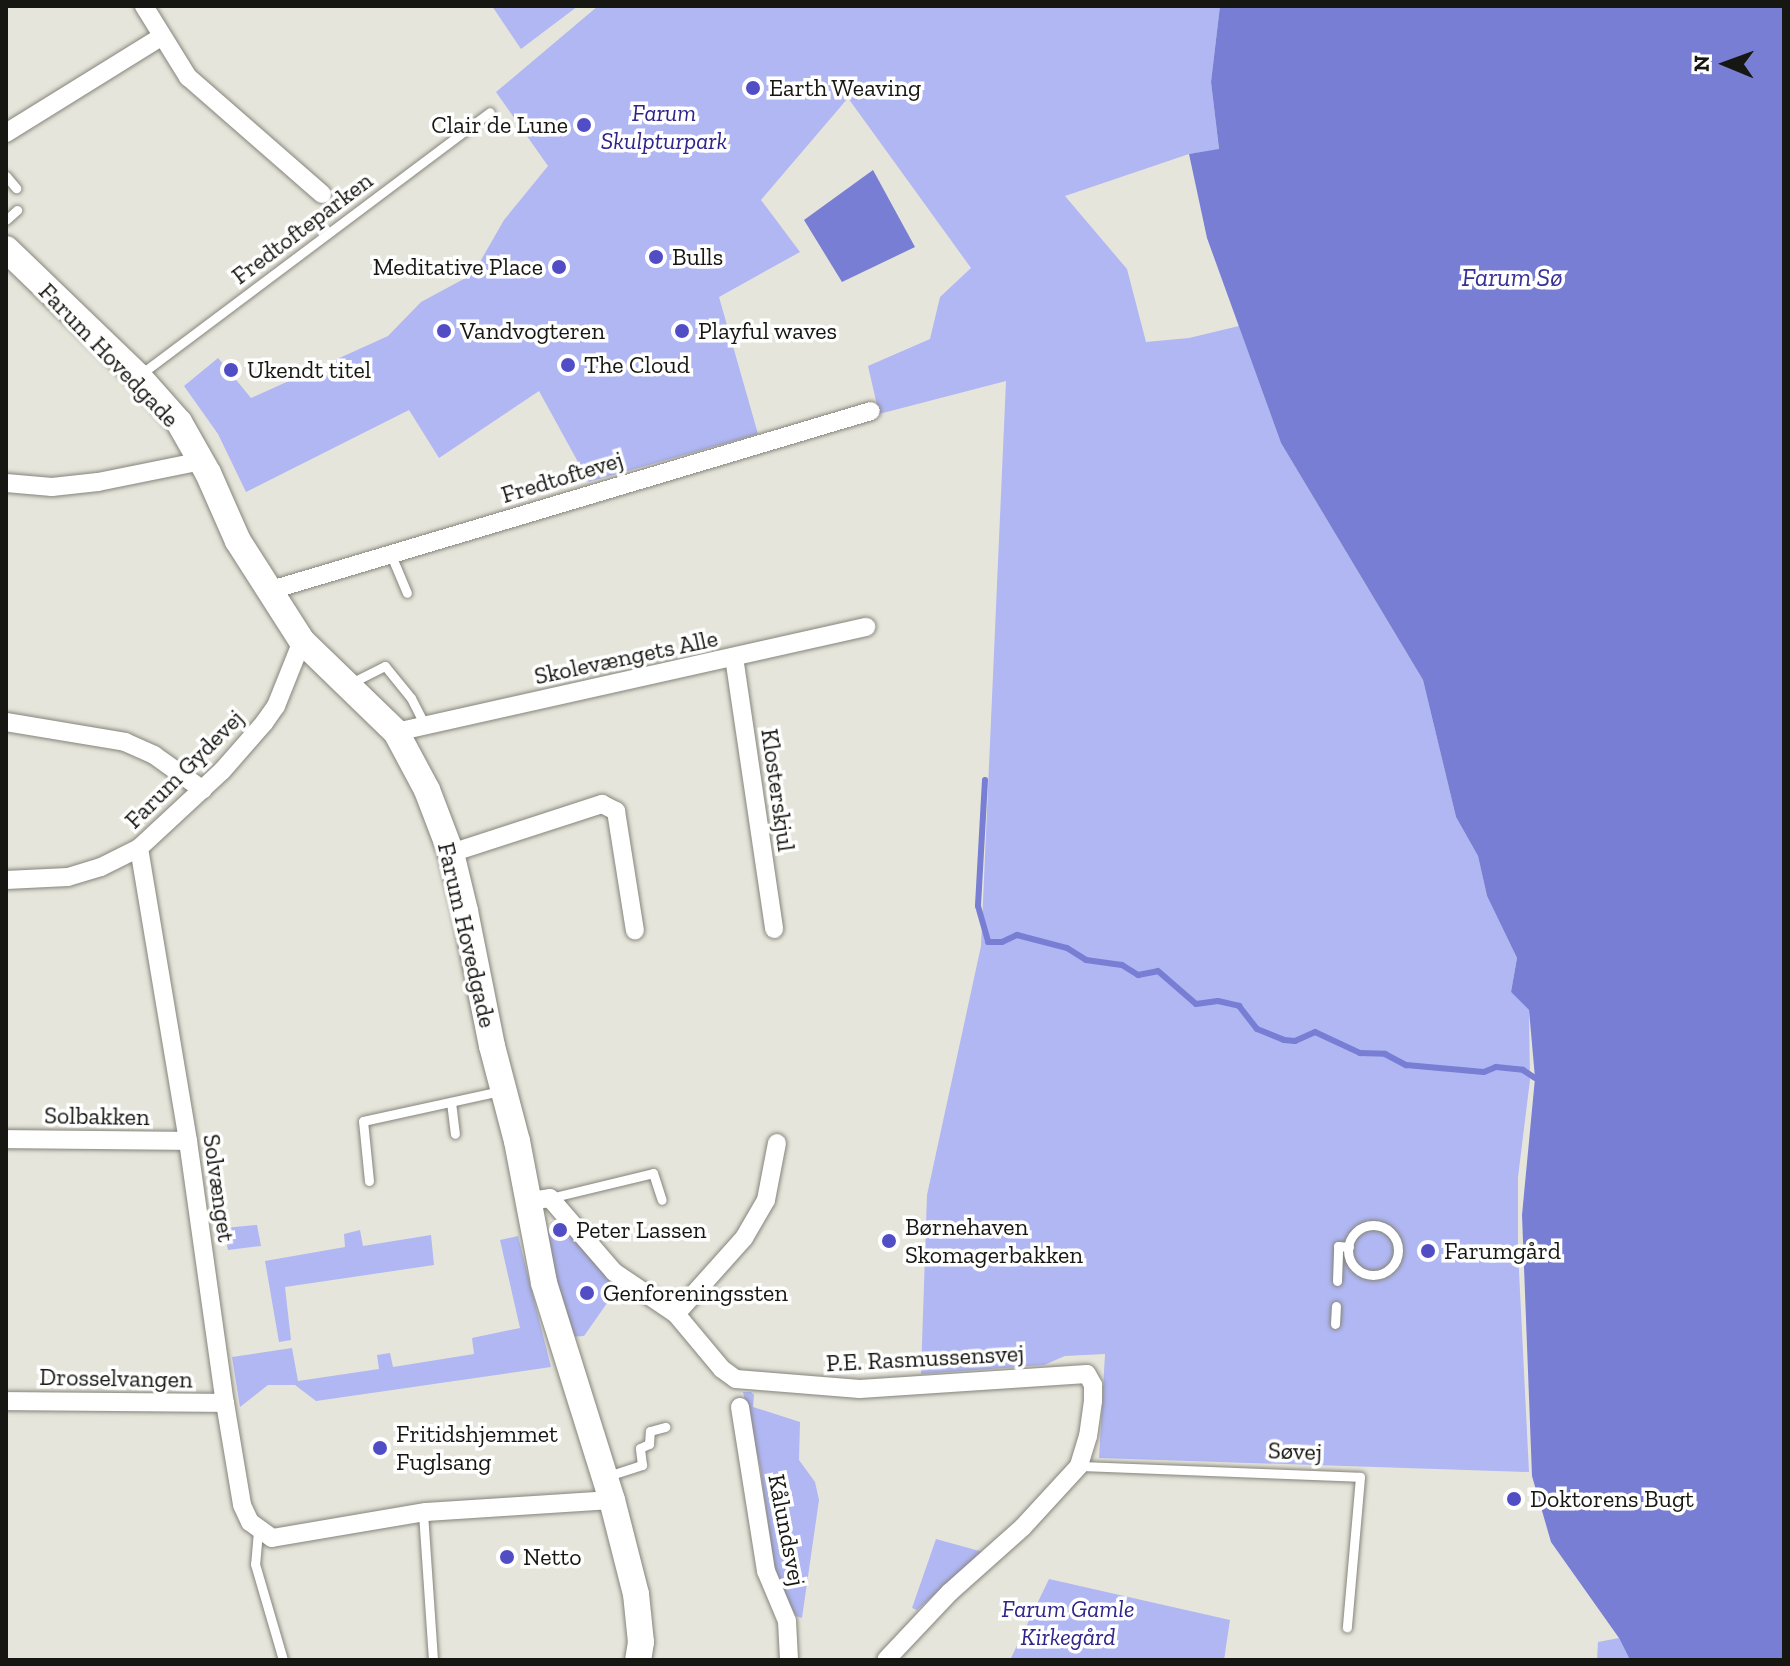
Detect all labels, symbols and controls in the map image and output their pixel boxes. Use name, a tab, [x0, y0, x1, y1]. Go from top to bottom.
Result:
north arrow	[1686, 24, 1766, 104]
text: N	[1688, 55, 1715, 72]
place label: Earth Weaving	[769, 74, 922, 102]
marker: Earth Weaving	[744, 79, 762, 97]
park label: Farum Skulpturpark	[601, 99, 727, 155]
place label: Clair de Lune	[431, 111, 568, 139]
marker: Clair de Lune	[575, 116, 593, 134]
street label: Fredtofteparken	[226, 166, 378, 290]
place label: Bulls	[672, 243, 723, 271]
marker: Bulls	[647, 248, 665, 266]
place label: Meditative Place	[373, 253, 543, 281]
marker: Meditative Place	[550, 258, 568, 276]
water label: Farum Sø	[1461, 262, 1563, 294]
street label: Farum Hovedgade	[33, 277, 185, 433]
place label: Vandvogteren	[460, 317, 605, 345]
place label: Playful waves	[698, 317, 838, 345]
marker: Vandvogteren	[435, 322, 453, 340]
marker: Playful waves	[673, 322, 691, 340]
place label: The Cloud	[584, 351, 690, 379]
place label: Ukendt titel	[247, 356, 371, 384]
marker: The Cloud	[559, 356, 577, 374]
marker: Ukendt titel	[222, 361, 240, 379]
street label: Fredtoftevej	[498, 445, 626, 509]
street label: Skolevængets Alle	[531, 623, 721, 691]
street label: Farum Gydevej	[119, 704, 249, 834]
street label: Klosterskjul	[755, 727, 801, 853]
street label: Farum Hovedgade	[432, 840, 502, 1030]
street label: Solbakken	[44, 1101, 150, 1131]
street label: Solvænget	[197, 1132, 241, 1244]
place label: Børnehaven Skomagerbakken	[905, 1213, 1083, 1269]
place label: Peter Lassen	[576, 1216, 707, 1244]
marker: Peter Lassen	[551, 1221, 569, 1239]
marker: Børnehaven Skomagerbakken	[880, 1232, 898, 1250]
place label: Farumgård	[1444, 1237, 1561, 1265]
marker: Farumgård	[1419, 1242, 1437, 1260]
place label: Genforeningssten	[603, 1279, 788, 1307]
marker: Genforeningssten	[578, 1284, 596, 1302]
street label: P.E. Rasmussensvej	[825, 1338, 1025, 1378]
street label: Drosselvangen	[39, 1362, 193, 1394]
place label: Fritidshjemmet Fuglsang	[396, 1420, 558, 1476]
street label: Søvej	[1268, 1436, 1322, 1466]
marker: Fritidshjemmet Fuglsang	[371, 1439, 389, 1457]
street label: Kålundsvej	[762, 1472, 812, 1588]
place label: Doktorens Bugt	[1530, 1485, 1694, 1513]
marker: Doktorens Bugt	[1505, 1490, 1523, 1508]
place label: Netto	[523, 1543, 582, 1571]
marker: Netto	[498, 1548, 516, 1566]
park label: Farum Gamle Kirkegård	[1001, 1595, 1135, 1651]

